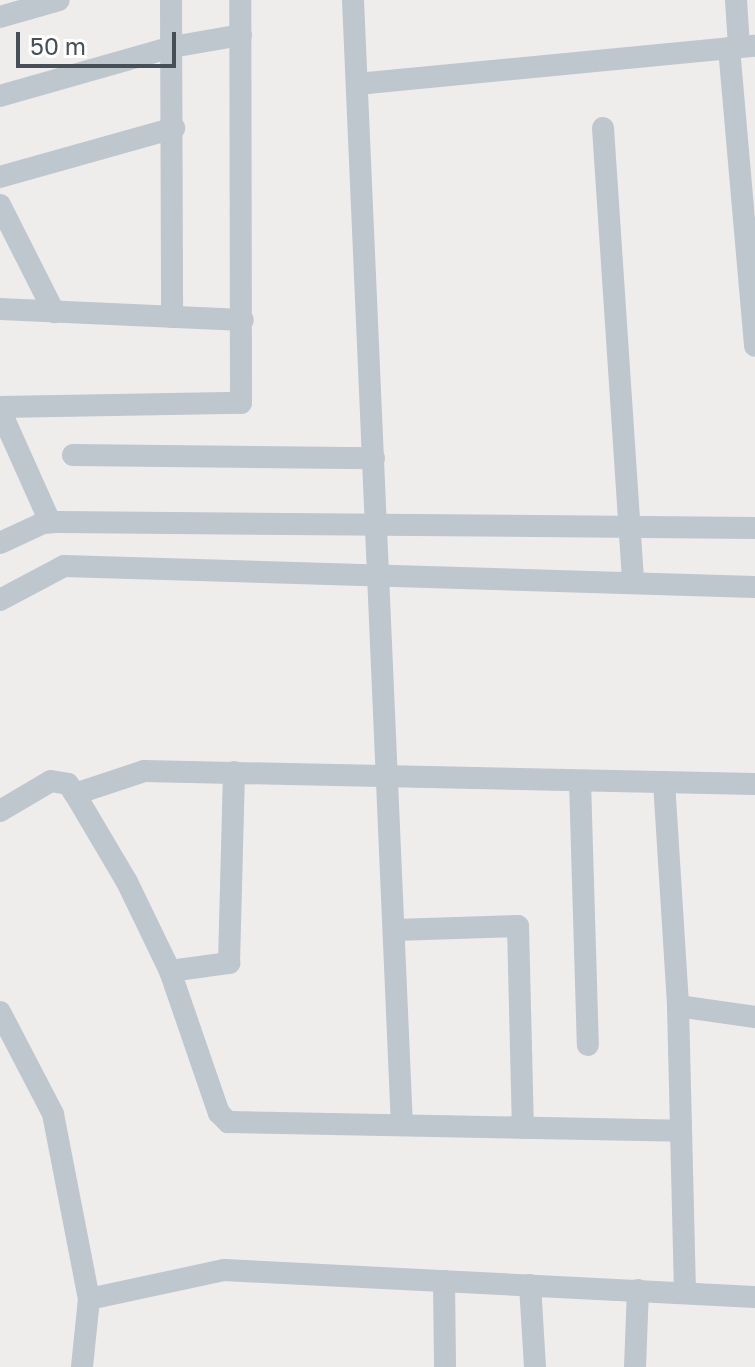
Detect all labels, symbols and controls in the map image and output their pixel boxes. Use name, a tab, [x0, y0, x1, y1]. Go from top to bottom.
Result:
scale bar	[20, 16, 180, 66]
text: 50 m	[30, 31, 86, 60]

